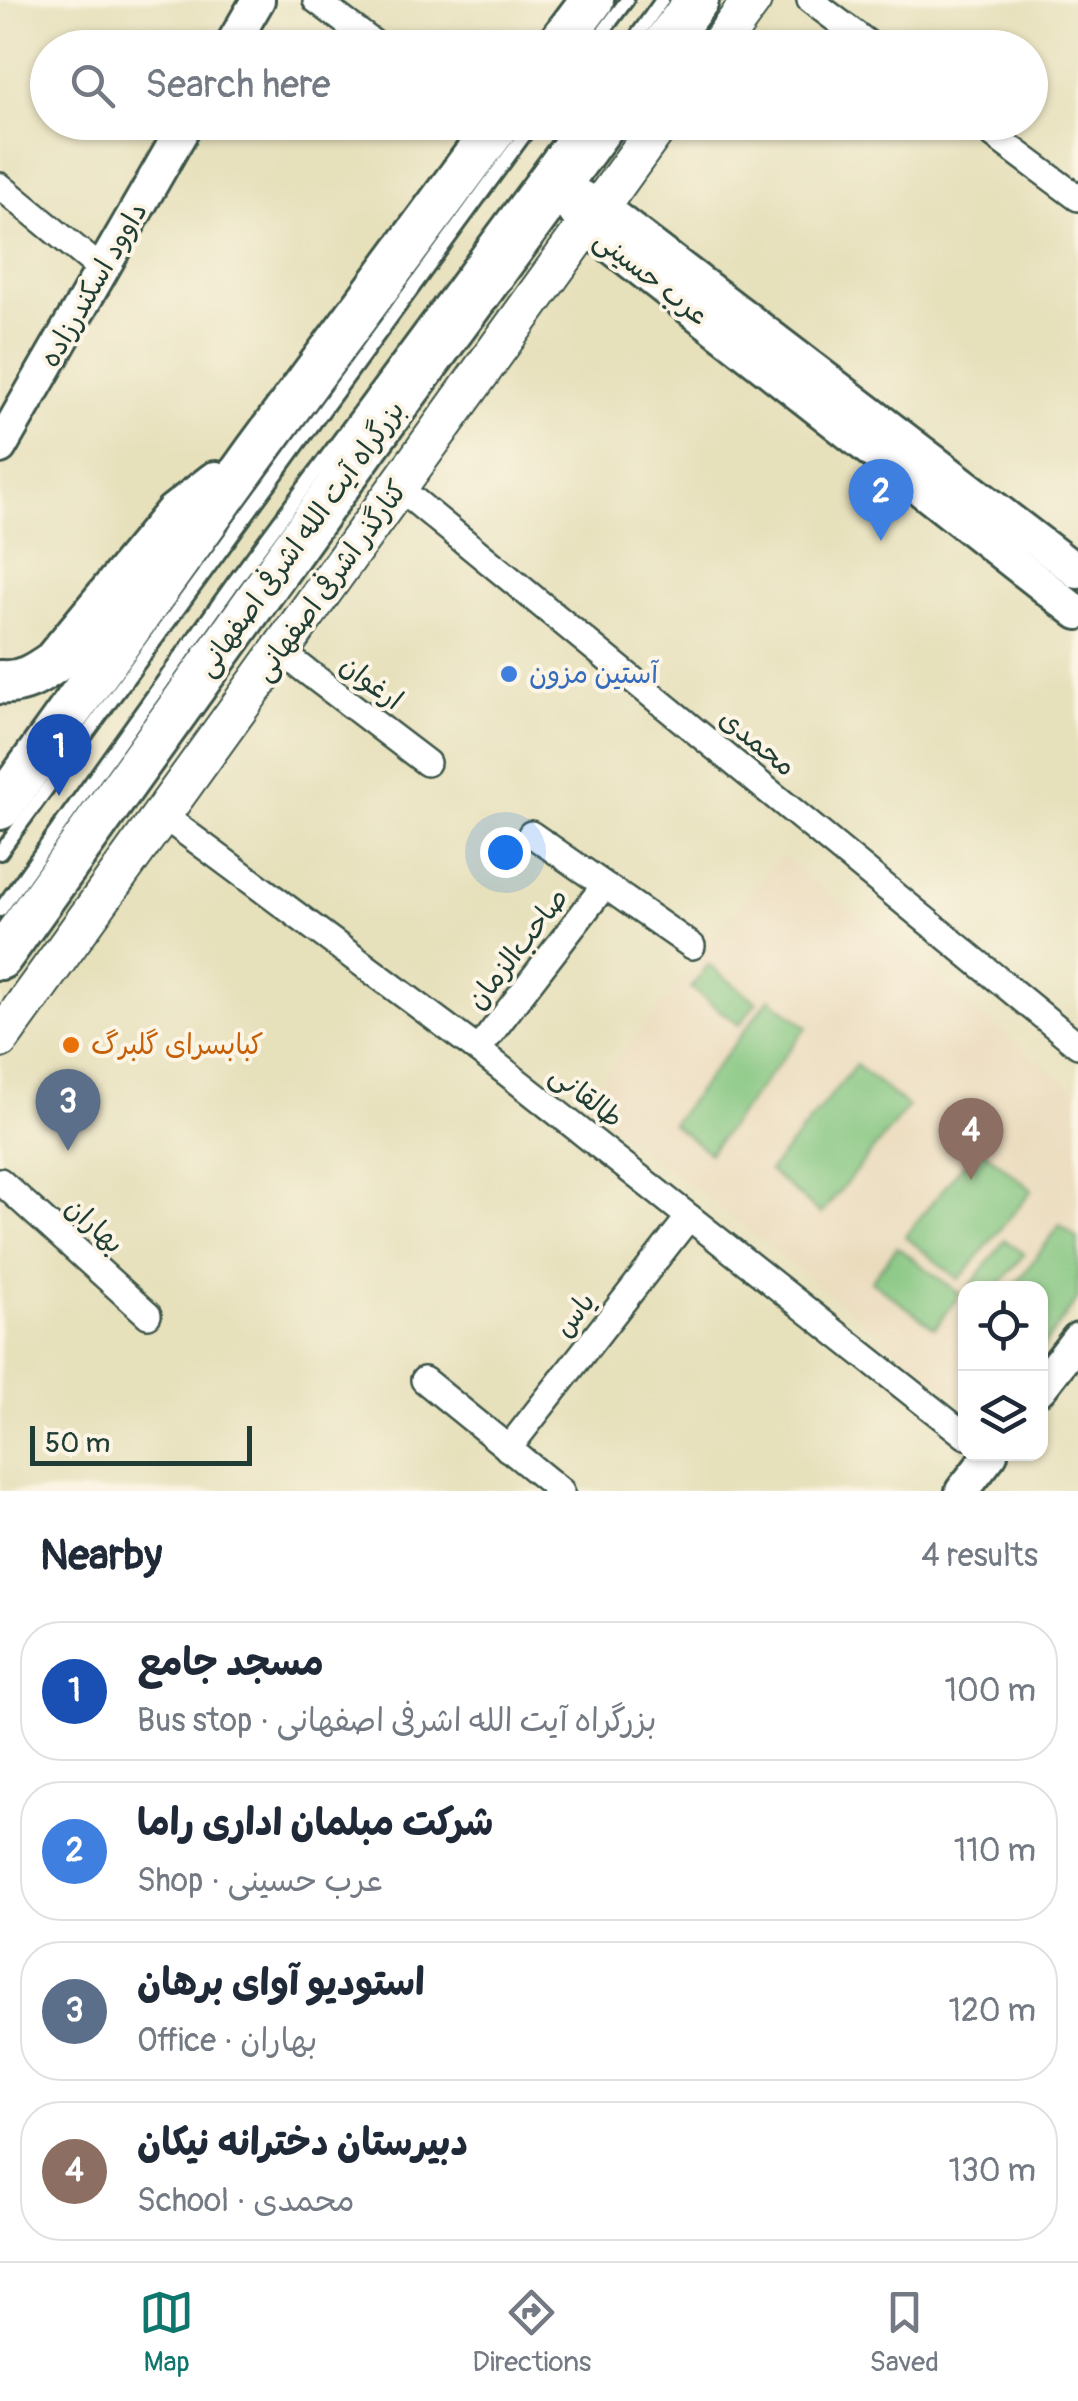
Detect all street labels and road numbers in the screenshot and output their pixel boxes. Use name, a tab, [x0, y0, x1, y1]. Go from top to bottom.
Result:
street label: داوود اسکندرزاده	[33, 196, 155, 374]
street label: عرب حسینی	[587, 222, 715, 334]
street label: بزرگراه آیت الله اشرفی اصفهانی	[188, 394, 413, 684]
street label: کنارگذر اشرفی اصفهانی	[246, 473, 416, 688]
street label: ارغوان	[332, 648, 410, 718]
street label: محمدی	[711, 701, 803, 785]
street label: صاحب‌الزمان	[460, 881, 576, 1017]
street label: طالقانی	[542, 1058, 630, 1136]
street label: بهاران	[57, 1190, 131, 1262]
street label: یاس	[547, 1286, 603, 1344]

